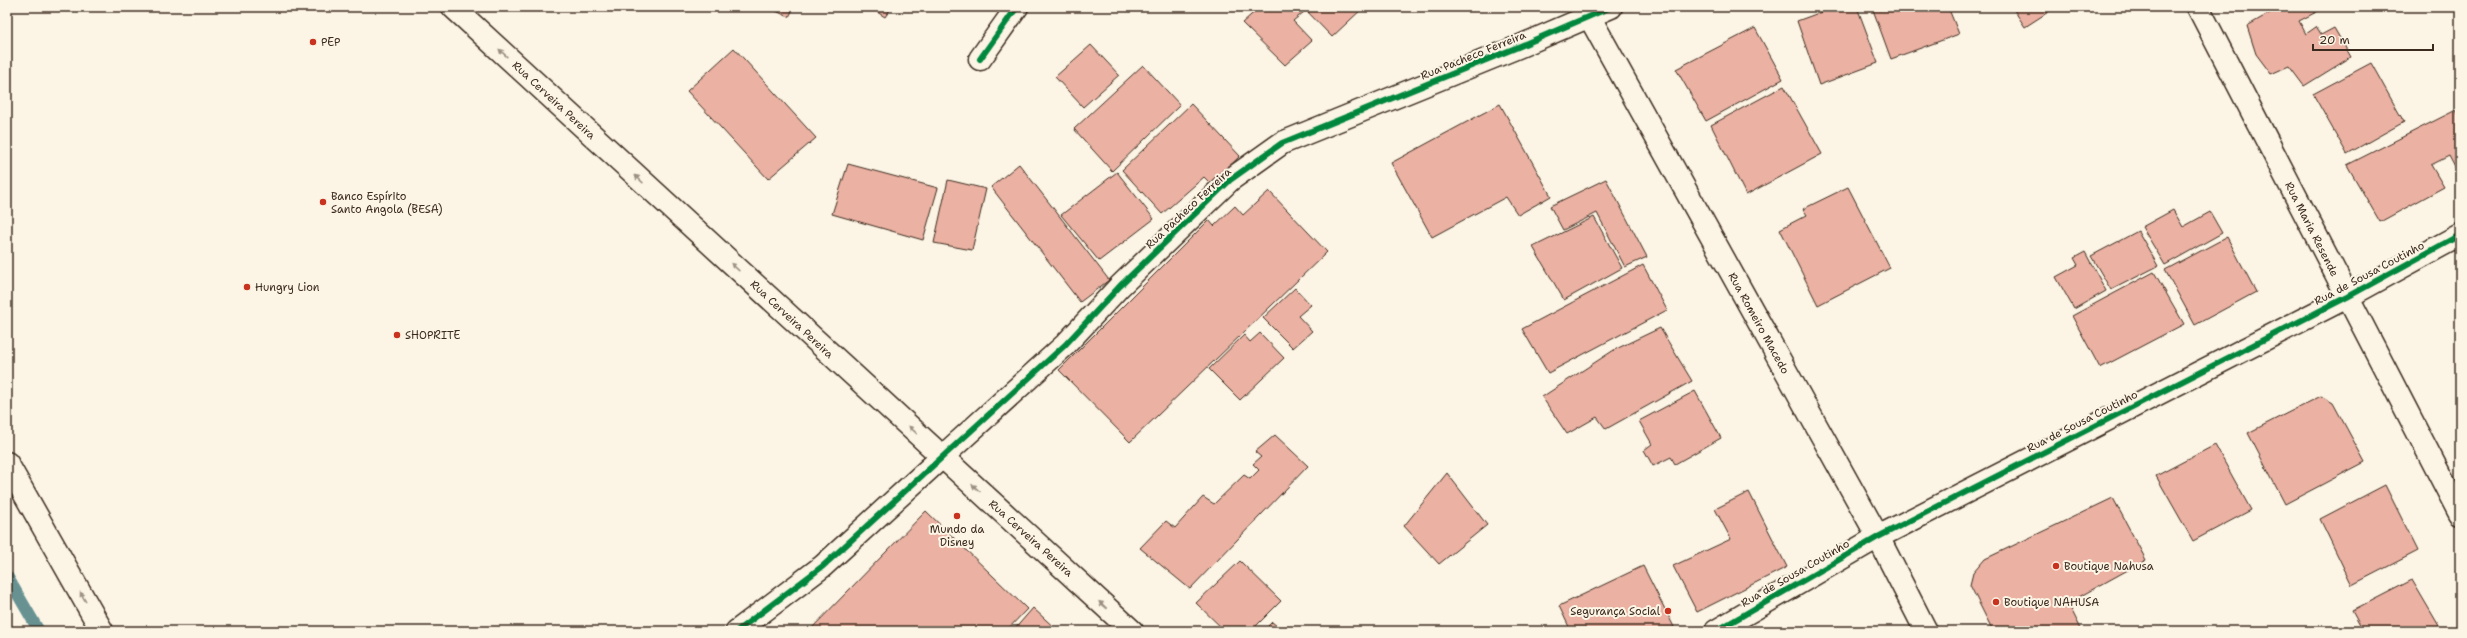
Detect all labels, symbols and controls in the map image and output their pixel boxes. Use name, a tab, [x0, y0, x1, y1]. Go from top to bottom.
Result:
scale bar	[2313, 26, 2433, 52]
street label: Rua Pacheco Ferreira	[1418, 27, 1528, 83]
text: 20 m	[2319, 32, 2350, 48]
place label: PEP	[321, 35, 340, 50]
marker: PEP	[308, 37, 318, 47]
one-way arrow	[497, 48, 508, 57]
street label: Rua Cerveira Pereira	[509, 58, 599, 143]
street label: Rua Pacheco Ferreira	[1142, 165, 1235, 252]
one-way arrow	[634, 174, 645, 183]
street label: Rua Maria Resende	[2281, 179, 2342, 279]
place label: Banco Espírito Santo Angola (BESA)	[331, 189, 442, 217]
marker: Banco Espírito Santo Angola (BESA)	[318, 197, 328, 207]
street label: Rua de Sousa Coutinho	[2312, 238, 2427, 309]
one-way arrow	[730, 262, 740, 271]
street label: Rua Romeiro Macedo	[1724, 270, 1793, 377]
street label: Rua Cerveira Pereira	[747, 277, 837, 362]
place label: Hungry Lion	[255, 280, 320, 295]
marker: Hungry Lion	[242, 282, 252, 292]
place label: SHOPRITE	[405, 328, 461, 343]
marker: SHOPRITE	[392, 330, 402, 340]
street label: Rua de Sousa Coutinho	[2024, 387, 2141, 456]
one-way arrow	[908, 426, 918, 435]
one-way arrow	[971, 484, 982, 493]
street label: Rua Cerveira Pereira	[985, 497, 1076, 580]
marker: Mundo da Disney	[952, 511, 962, 521]
place label: Mundo da Disney	[930, 522, 984, 550]
street label: Rua de Sousa Coutinho	[1738, 536, 1852, 611]
place label: Boutique Nahusa	[2064, 559, 2154, 574]
marker: Boutique Nahusa	[2051, 561, 2061, 571]
one-way arrow	[80, 591, 87, 603]
place label: Boutique NAHUSA	[2004, 595, 2099, 610]
marker: Boutique NAHUSA	[1991, 597, 2001, 607]
one-way arrow	[1098, 600, 1108, 609]
place label: Segurança Social	[1570, 604, 1661, 619]
marker: Segurança Social	[1663, 606, 1673, 616]

